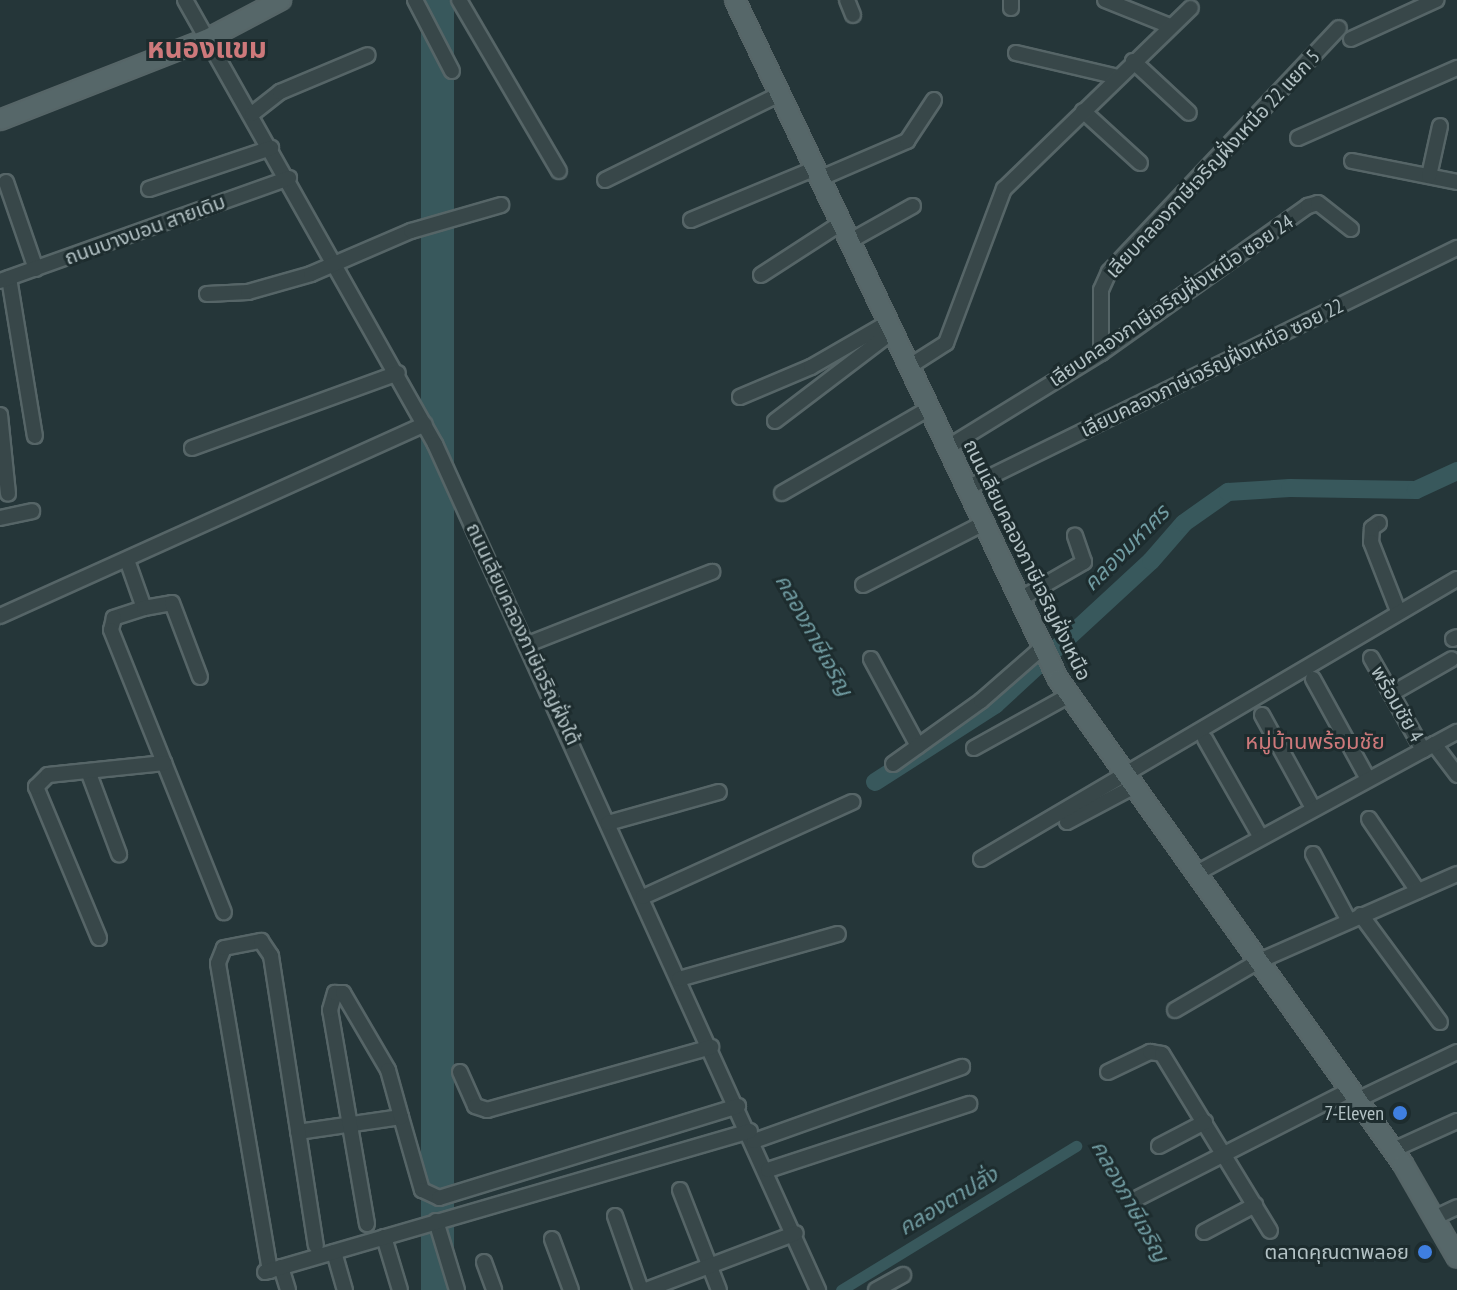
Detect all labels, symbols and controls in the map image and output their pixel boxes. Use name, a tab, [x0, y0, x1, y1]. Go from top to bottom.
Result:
district label: หนองแขม	[147, 31, 267, 65]
street label: เลียบคลองภาษีเจริญฝั่งเหนือ 22 แยก 5	[1101, 45, 1325, 283]
street label: ถนนบางบอน สายเดิม	[61, 190, 229, 270]
street label: เลียบคลองภาษีเจริญฝั่งเหนือ ซอย 24	[1044, 210, 1298, 392]
street label: เลียบคลองภาษีเจริญฝั่งเหนือ ซอย 22	[1076, 294, 1348, 442]
street label: ถนนเลียบคลองภาษีเจริญฝั่งเหนือ	[958, 435, 1096, 685]
water label: คลองมหาศร	[1078, 500, 1174, 596]
street label: ถนนเลียบคลองภาษีเจริญฝั่งใต้	[461, 519, 585, 749]
water label: คลองภาษีเจริญ	[770, 570, 858, 700]
street label: พร้อมชัย 4	[1366, 662, 1428, 746]
district label: หมู่บ้านพร้อมชัย	[1245, 729, 1385, 755]
place label: 7-Eleven	[1324, 1101, 1384, 1125]
marker: 7-Eleven	[1391, 1104, 1409, 1122]
water label: คลองภาษีเจริญ	[1086, 1136, 1174, 1266]
water label: คลองตาปลั่ง	[894, 1161, 1002, 1241]
place label: ตลาดคุณตาพลอย	[1264, 1240, 1409, 1264]
marker: ตลาดคุณตาพลอย	[1416, 1243, 1434, 1261]

